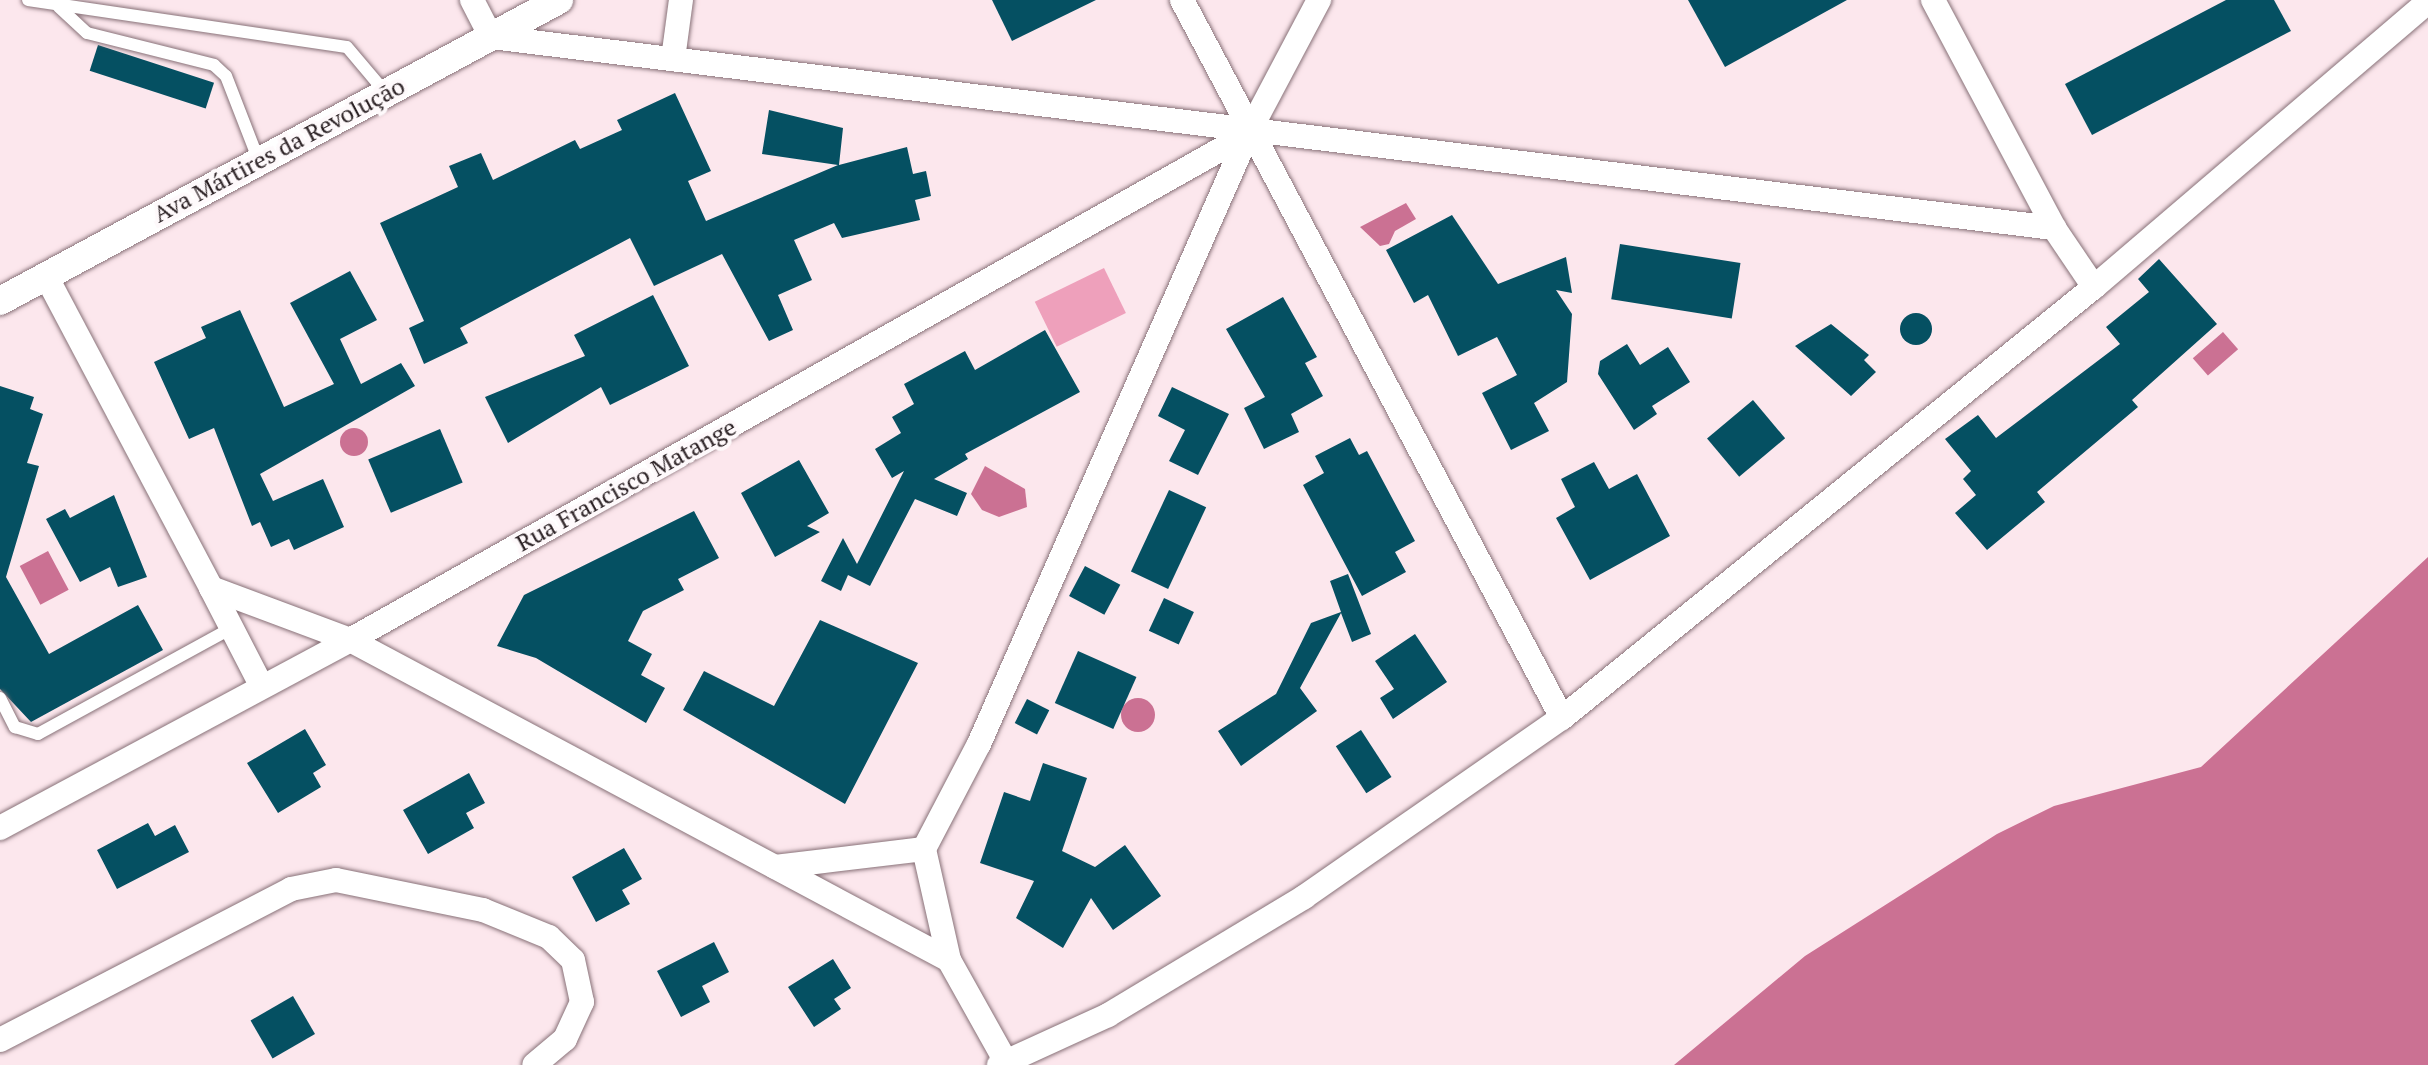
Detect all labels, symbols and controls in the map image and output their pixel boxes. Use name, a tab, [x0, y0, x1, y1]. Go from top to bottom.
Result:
street label: Ava Mártires da Revolução	[148, 71, 410, 229]
street label: Rua Francisco Matange	[511, 412, 741, 558]

